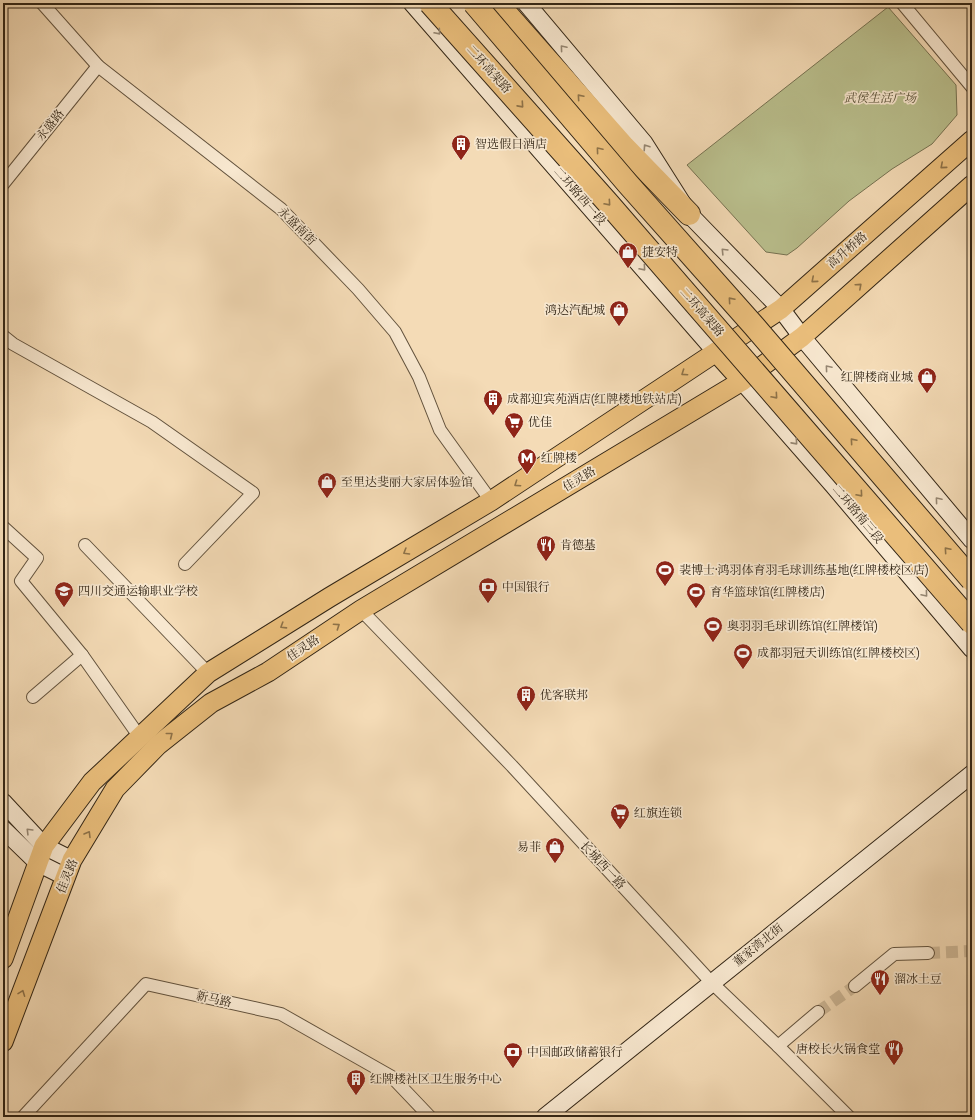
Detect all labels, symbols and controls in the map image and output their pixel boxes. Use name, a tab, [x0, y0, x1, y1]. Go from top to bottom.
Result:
one-way arrow	[433, 28, 440, 35]
street label: 二环高架路	[464, 42, 514, 96]
one-way arrow	[561, 45, 568, 52]
park label: 武侯生活广场	[844, 91, 917, 105]
one-way arrow	[577, 94, 584, 102]
one-way arrow	[517, 101, 524, 108]
street label: 永盛路	[33, 107, 67, 143]
building icon: 智选假日酒店	[450, 133, 472, 161]
place label: 智选假日酒店	[475, 137, 547, 151]
one-way arrow	[644, 145, 651, 152]
one-way arrow	[597, 147, 604, 154]
one-way arrow	[940, 161, 948, 168]
street label: 二环路西一段	[551, 164, 609, 228]
one-way arrow	[603, 198, 610, 205]
street label: 永盛南街	[275, 204, 320, 249]
street label: 高升桥路	[824, 229, 870, 271]
shop icon: 捷安特	[617, 241, 639, 269]
place label: 捷安特	[642, 245, 678, 259]
one-way arrow	[721, 248, 729, 256]
one-way arrow	[638, 263, 645, 270]
one-way arrow	[811, 275, 819, 282]
one-way arrow	[854, 284, 862, 291]
street label: 二环高架路	[677, 285, 727, 339]
one-way arrow	[728, 297, 736, 305]
shop icon: 鸿达汽配城	[608, 299, 630, 327]
place label: 鸿达汽配城	[545, 303, 605, 317]
one-way arrow	[825, 365, 832, 372]
shop icon: 红牌楼商业城	[916, 366, 938, 394]
one-way arrow	[681, 369, 688, 376]
place label: 红牌楼商业城	[841, 370, 913, 384]
building icon: 成都迎宾苑酒店(红牌楼地铁站店)	[482, 388, 504, 416]
one-way arrow	[771, 391, 778, 399]
place label: 成都迎宾苑酒店(红牌楼地铁站店)	[507, 392, 682, 406]
supermarket icon: 优佳	[503, 411, 525, 439]
place label: 优佳	[528, 415, 552, 429]
one-way arrow	[791, 437, 798, 445]
one-way arrow	[850, 438, 857, 445]
metro station icon: 红牌楼	[516, 447, 538, 475]
place label: 红牌楼	[541, 451, 577, 465]
street label: 佳灵路	[560, 464, 598, 494]
shop icon: 至里达斐丽大家居体验馆	[316, 471, 338, 499]
place label: 至里达斐丽大家居体验馆	[341, 475, 473, 489]
one-way arrow	[514, 479, 521, 487]
street label: 二环路南三段	[829, 482, 887, 546]
one-way arrow	[856, 490, 863, 497]
one-way arrow	[936, 497, 943, 504]
restaurant icon: 肯德基	[535, 534, 557, 562]
place label: 肯德基	[560, 538, 596, 552]
one-way arrow	[403, 547, 410, 554]
one-way arrow	[944, 547, 951, 555]
sports icon: 裴博士·鸿羽体育羽毛球训练基地(红牌楼校区店)	[654, 559, 676, 587]
place label: 裴博士·鸿羽体育羽毛球训练基地(红牌楼校区店)	[679, 563, 928, 577]
bank icon: 中国银行	[477, 576, 499, 604]
school or university icon: 四川交通运输职业学校	[53, 580, 75, 608]
place label: 中国银行	[502, 580, 550, 594]
sports icon: 育华篮球馆(红牌楼店)	[685, 581, 707, 609]
place label: 四川交通运输职业学校	[78, 584, 198, 598]
place label: 育华篮球馆(红牌楼店)	[710, 585, 825, 599]
one-way arrow	[921, 589, 928, 596]
sports icon: 奥羽羽毛球训练馆(红牌楼馆)	[702, 615, 724, 643]
place label: 奥羽羽毛球训练馆(红牌楼馆)	[727, 619, 878, 633]
one-way arrow	[280, 621, 287, 629]
one-way arrow	[333, 623, 340, 630]
street label: 佳灵路	[284, 632, 322, 664]
sports icon: 成都羽冠天训练馆(红牌楼校区)	[732, 642, 754, 670]
place label: 成都羽冠天训练馆(红牌楼校区)	[757, 646, 920, 660]
building icon: 优客联邦	[515, 684, 537, 712]
place label: 优客联邦	[540, 688, 588, 702]
one-way arrow	[166, 733, 173, 740]
supermarket icon: 红旗连锁	[609, 802, 631, 830]
place label: 红旗连锁	[634, 806, 682, 820]
one-way arrow	[26, 828, 34, 835]
one-way arrow	[83, 831, 91, 838]
shop icon: 易菲	[544, 836, 566, 864]
street label: 长城西一路	[577, 838, 629, 892]
place label: 易菲	[517, 840, 541, 854]
street label: 佳灵路	[54, 857, 80, 895]
street label: 董家湾北街	[730, 920, 786, 969]
restaurant icon: 溜冰土豆	[869, 968, 891, 996]
place label: 溜冰土豆	[894, 972, 942, 986]
street label: 新马路	[195, 988, 233, 1010]
one-way arrow	[17, 989, 25, 996]
restaurant icon: 唐校长火锅食堂	[883, 1038, 905, 1066]
bank icon: 中国邮政储蓄银行	[502, 1041, 524, 1069]
place label: 唐校长火锅食堂	[796, 1042, 880, 1056]
place label: 中国邮政储蓄银行	[527, 1045, 623, 1059]
building icon: 红牌楼社区卫生服务中心	[345, 1068, 367, 1096]
place label: 红牌楼社区卫生服务中心	[370, 1072, 502, 1086]

